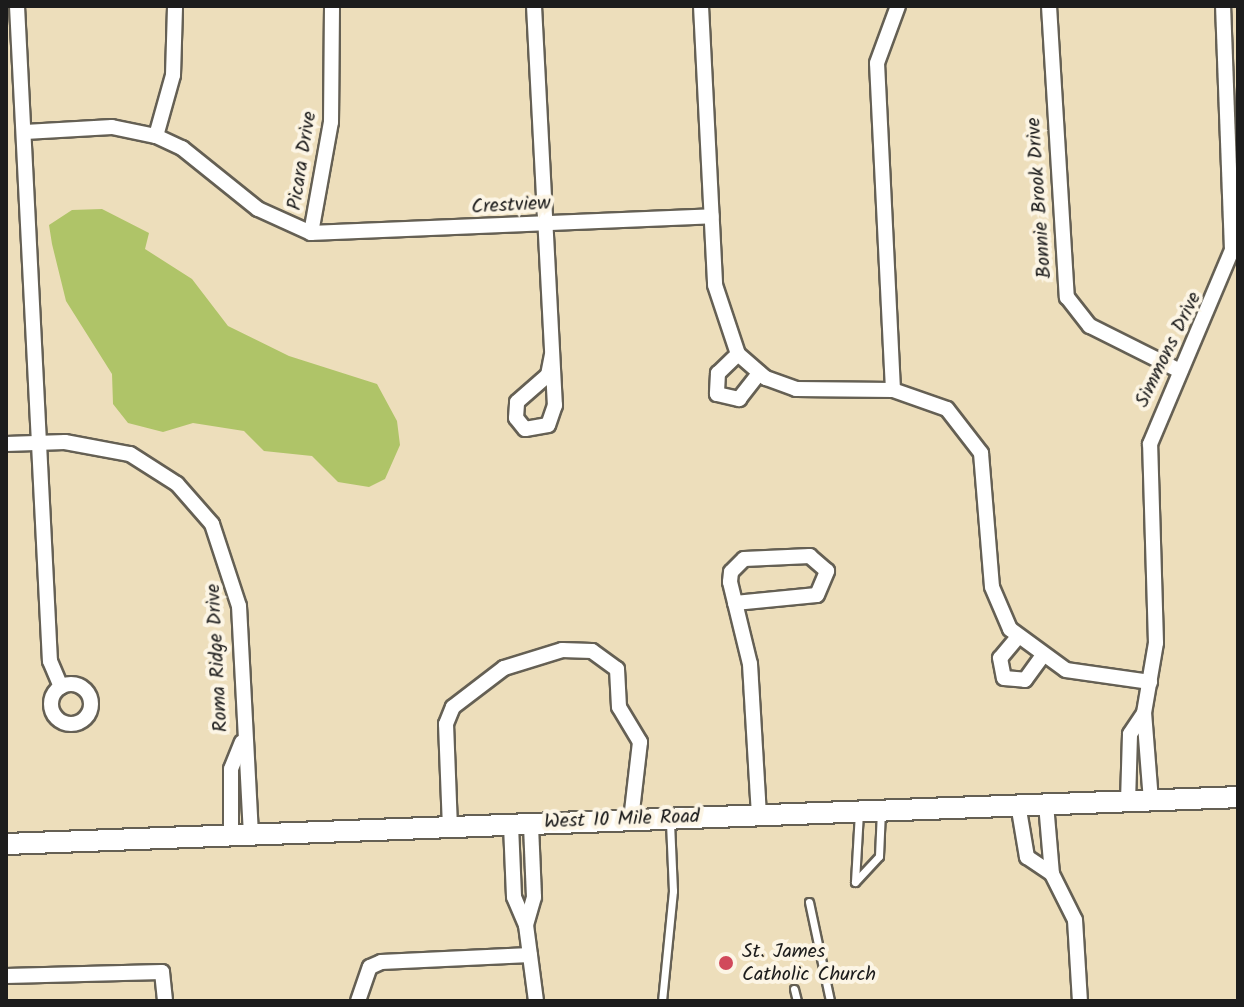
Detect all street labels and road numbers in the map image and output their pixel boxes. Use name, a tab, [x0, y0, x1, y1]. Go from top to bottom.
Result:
street label: Picara Drive	[283, 110, 323, 212]
street label: Bonnie Brook Drive	[1022, 117, 1058, 279]
street label: Crestview	[471, 192, 551, 220]
street label: Simmons Drive	[1131, 288, 1207, 412]
street label: Roma Ridge Drive	[202, 583, 234, 733]
street label: West 10 Mile Road	[544, 805, 700, 835]

